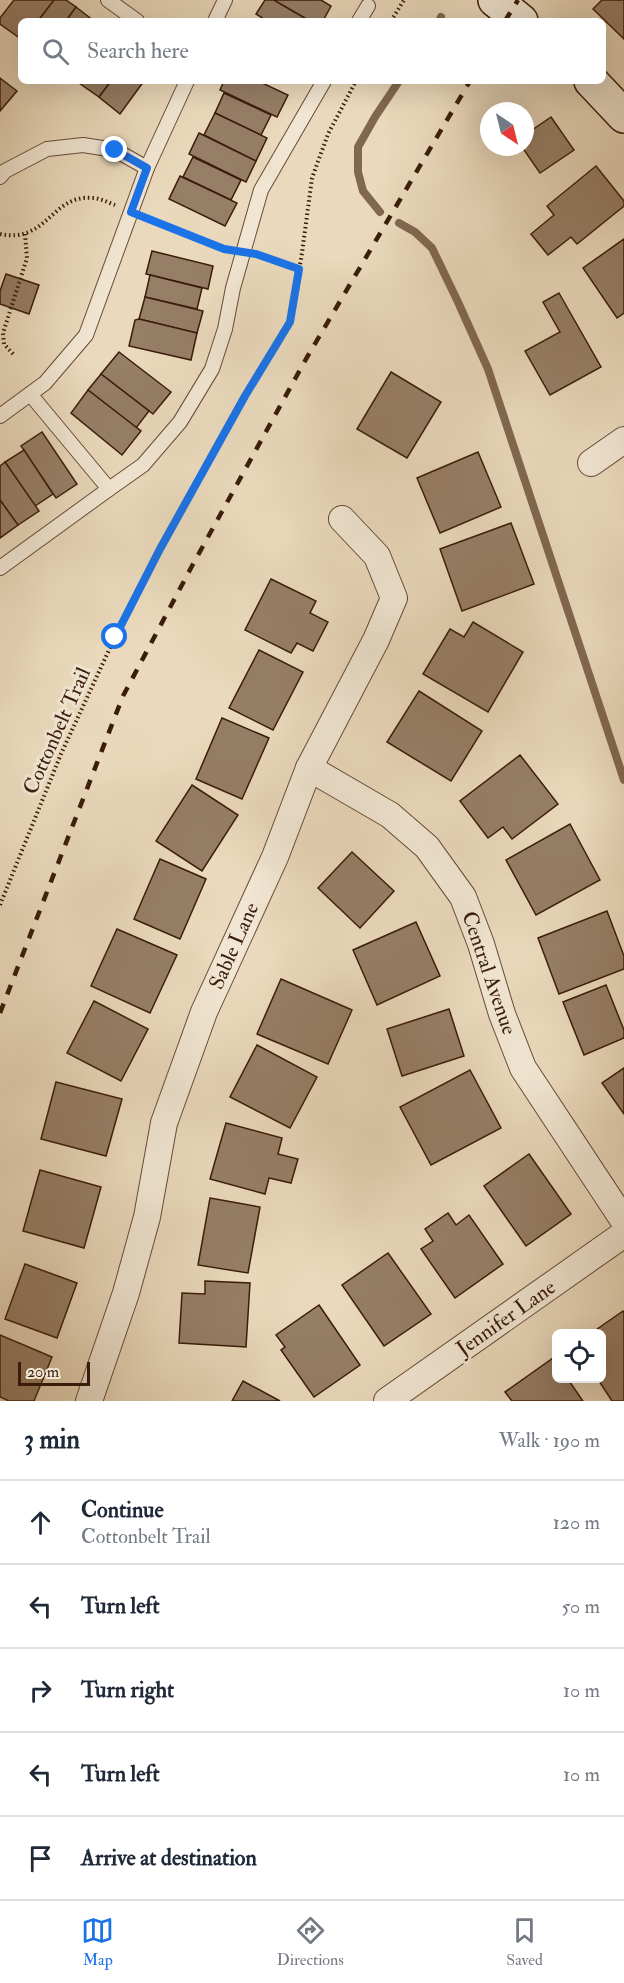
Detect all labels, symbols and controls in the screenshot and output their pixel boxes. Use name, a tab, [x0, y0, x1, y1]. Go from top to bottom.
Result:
search box	[18, 18, 606, 84]
icon: search	[39, 35, 72, 68]
text: Search here	[87, 37, 189, 65]
north arrow	[480, 102, 534, 156]
route end	[101, 136, 127, 162]
route start	[101, 623, 127, 649]
street label: Cottonbelt Trail	[17, 663, 97, 799]
street label: Sable Lane	[203, 898, 265, 994]
street label: Central Avenue	[455, 908, 523, 1038]
street label: Jennifer Lane	[450, 1274, 561, 1363]
map controls	[552, 1329, 606, 1383]
button: locate	[552, 1329, 606, 1383]
scale bar	[18, 1359, 90, 1386]
text: 20 m	[27, 1362, 59, 1382]
text: 3 min	[24, 1424, 80, 1456]
text: Walk · 190 m	[499, 1428, 600, 1453]
text: Continue	[81, 1496, 164, 1524]
icon: ahead	[24, 1506, 57, 1539]
text: 120 m	[553, 1510, 600, 1535]
text: Cottonbelt Trail	[81, 1524, 211, 1549]
icon: left	[24, 1590, 57, 1623]
text: Turn left	[81, 1592, 160, 1620]
text: 50 m	[561, 1594, 600, 1619]
icon: right	[24, 1674, 57, 1707]
text: Turn right	[81, 1676, 174, 1704]
text: 10 m	[563, 1678, 600, 1703]
icon: left	[24, 1758, 57, 1791]
text: Turn left	[81, 1760, 160, 1788]
text: 10 m	[563, 1762, 600, 1787]
icon: arrive	[24, 1842, 57, 1875]
text: Arrive at destination	[81, 1844, 257, 1872]
tab: Map	[81, 1914, 114, 1970]
tab: Directions	[277, 1914, 344, 1970]
tab: Saved	[506, 1914, 543, 1970]

